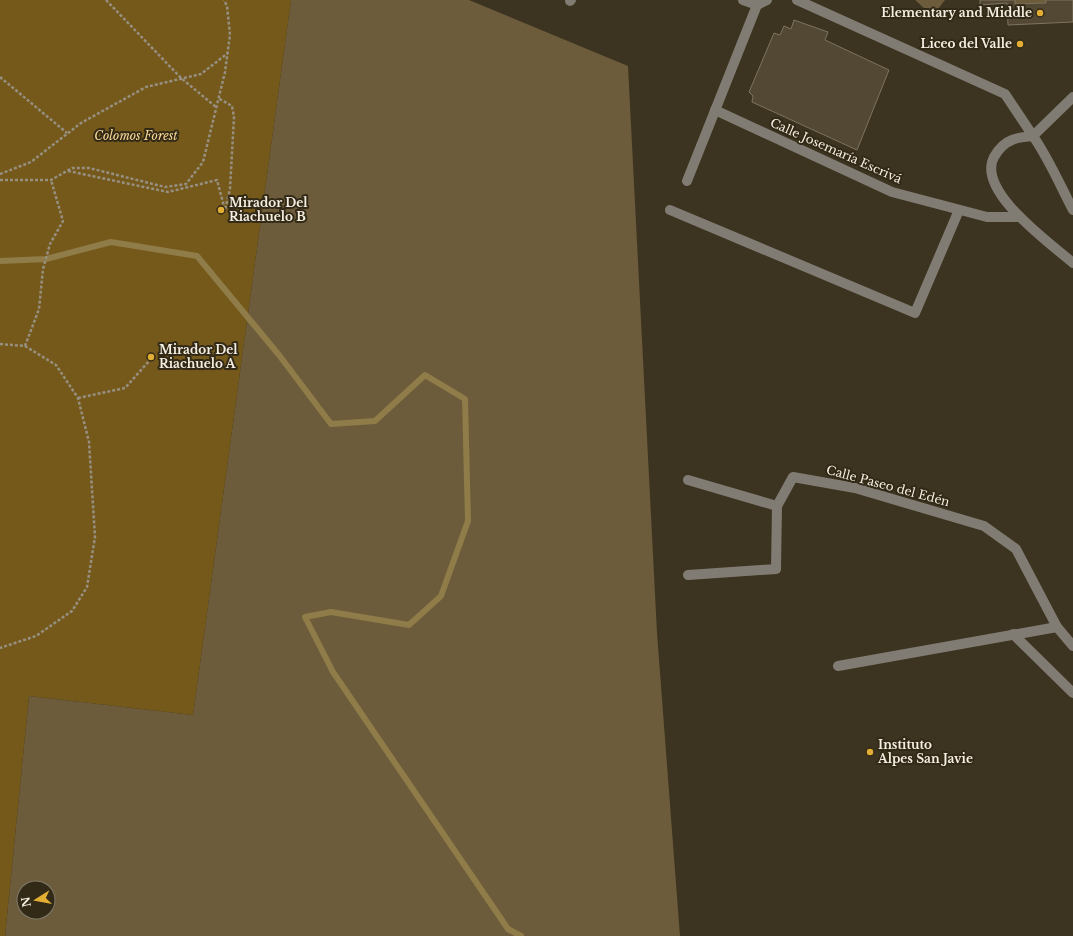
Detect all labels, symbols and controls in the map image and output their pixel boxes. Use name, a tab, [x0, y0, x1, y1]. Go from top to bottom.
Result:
place label: Elementary and Middle	[881, 5, 1032, 20]
marker: Elementary and Middle	[1035, 8, 1045, 18]
place label: Liceo del Valle	[920, 36, 1012, 51]
marker: Liceo del Valle	[1015, 39, 1025, 49]
street label: Calle Josemaría Escrivá	[768, 115, 905, 187]
park label: Colomos Forest	[94, 128, 178, 143]
place label: Mirador Del Riachuelo B	[229, 195, 308, 224]
marker: Mirador Del Riachuelo B	[216, 205, 226, 215]
place label: Mirador Del Riachuelo A	[159, 342, 238, 371]
marker: Mirador Del Riachuelo A	[146, 352, 156, 362]
street label: Calle Paseo del Edén	[825, 462, 951, 509]
place label: Instituto Alpes San Javie	[877, 737, 973, 766]
marker: Instituto Alpes San Javie	[865, 747, 875, 757]
north arrow	[16, 880, 56, 920]
text: N	[18, 895, 34, 908]

